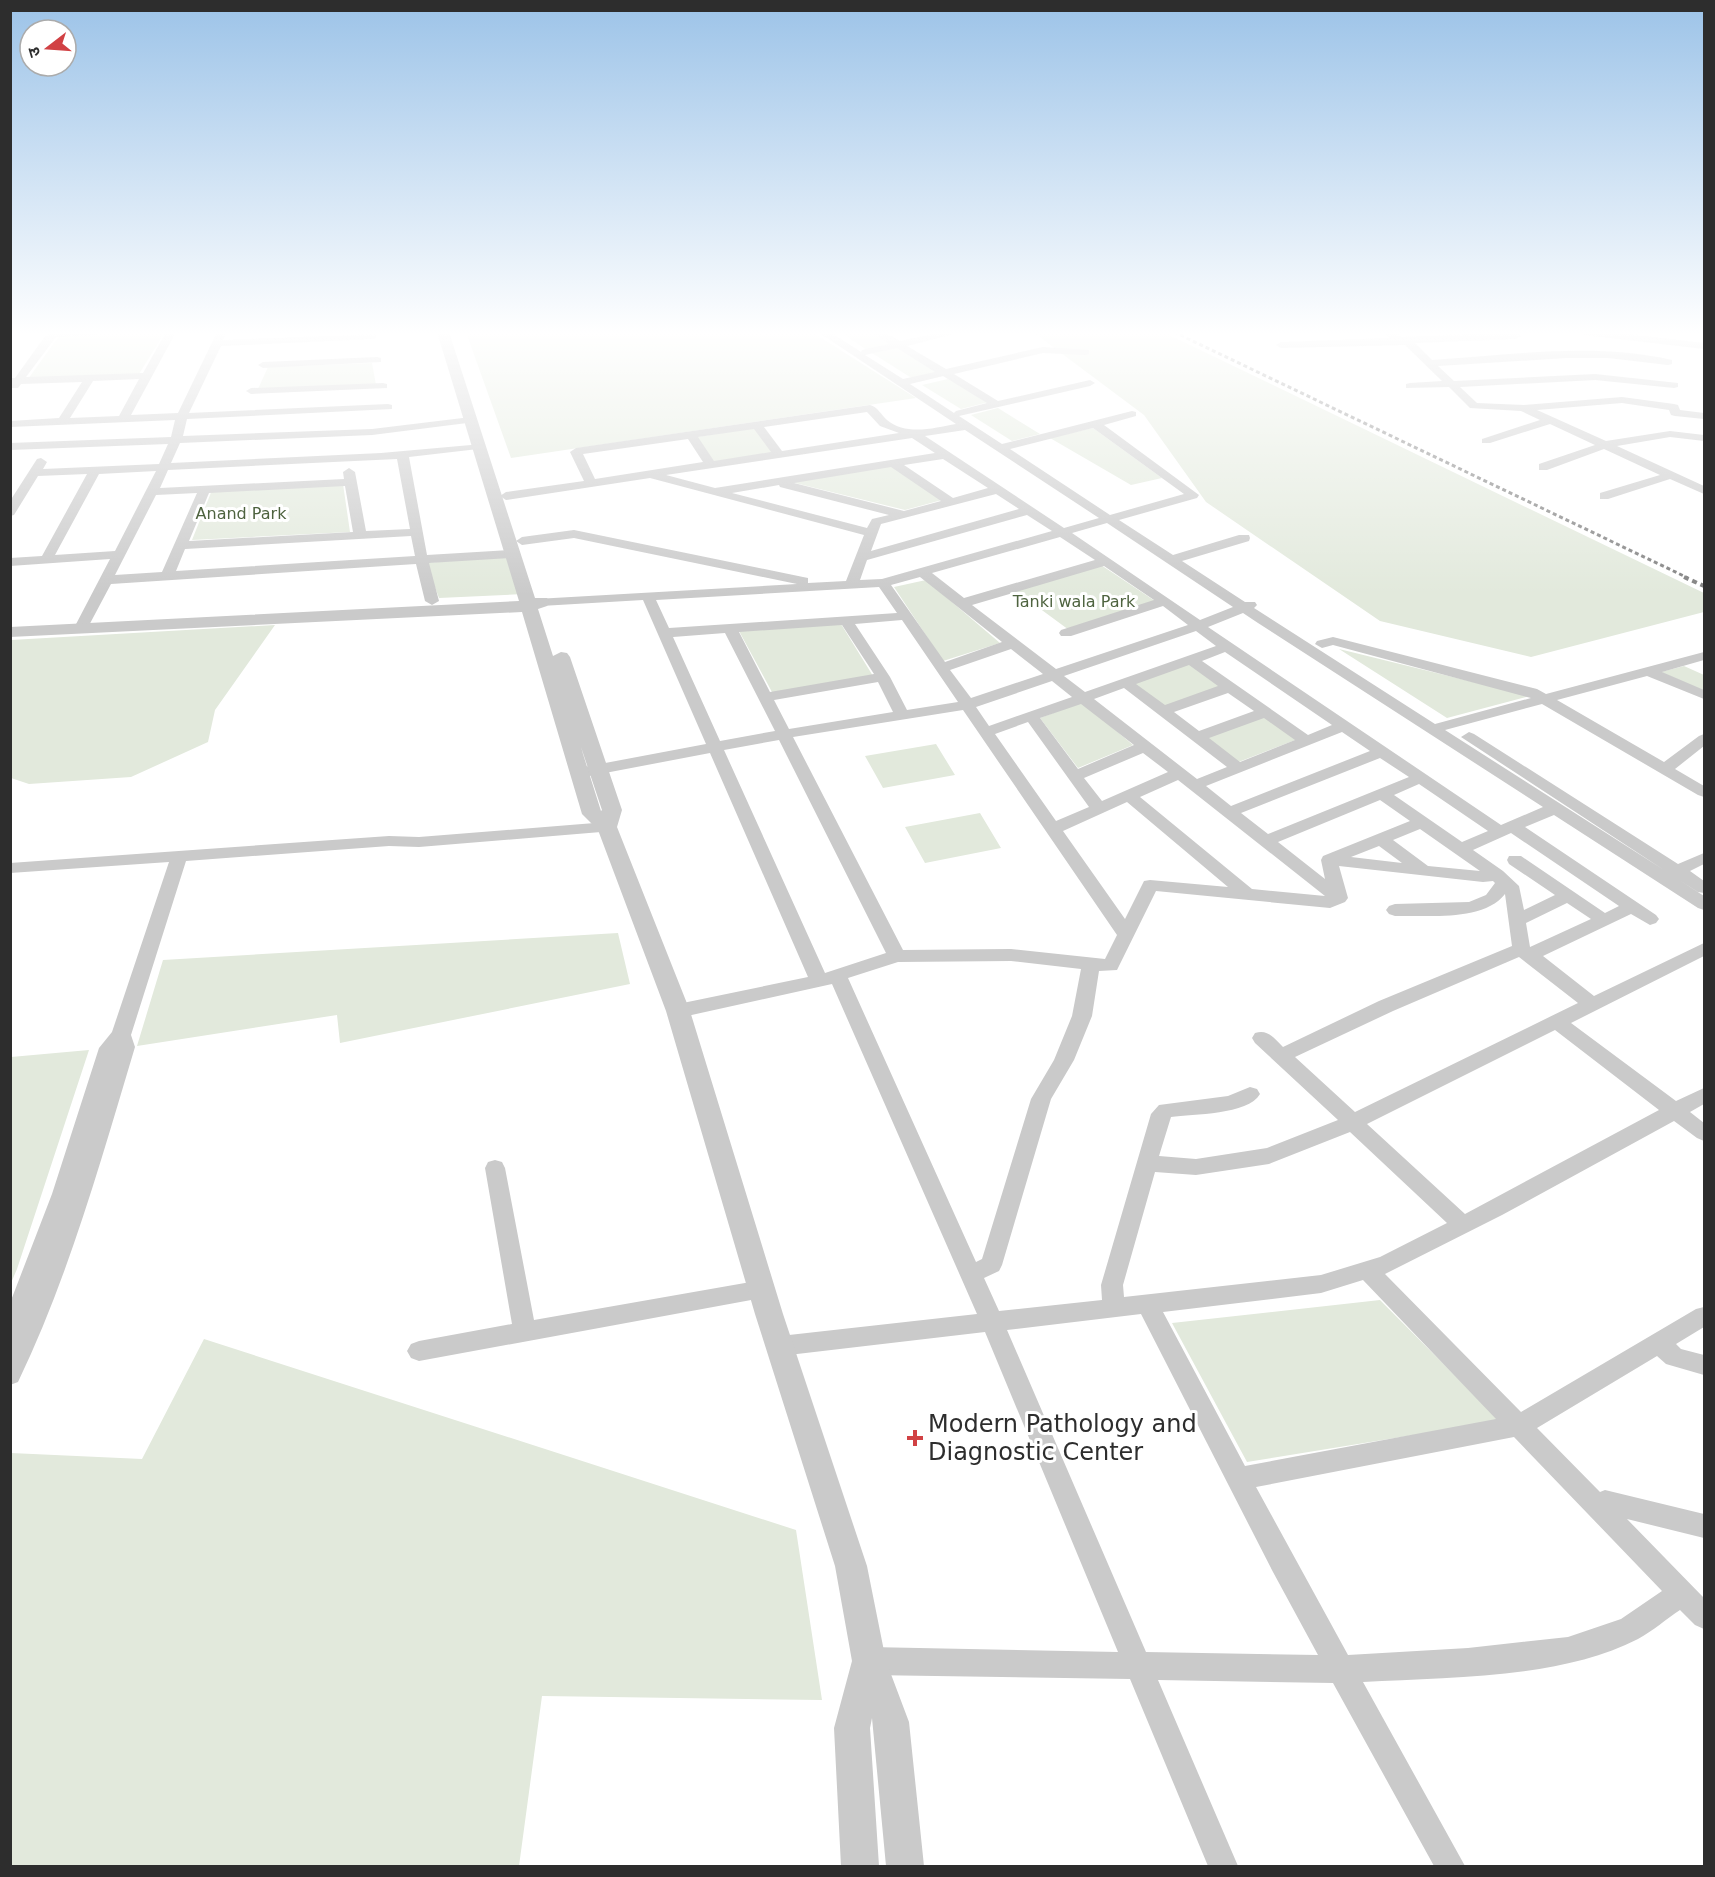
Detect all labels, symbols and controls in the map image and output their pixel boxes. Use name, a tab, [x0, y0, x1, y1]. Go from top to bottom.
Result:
north arrow	[18, 18, 78, 78]
text: उ	[23, 44, 45, 59]
park label: Anand Park	[196, 504, 287, 523]
park label: Tanki wala Park	[1012, 592, 1136, 611]
place label: Modern Pathology and Diagnostic Center	[928, 1410, 1197, 1466]
marker: Modern Pathology and Diagnostic Center	[906, 1429, 924, 1447]

